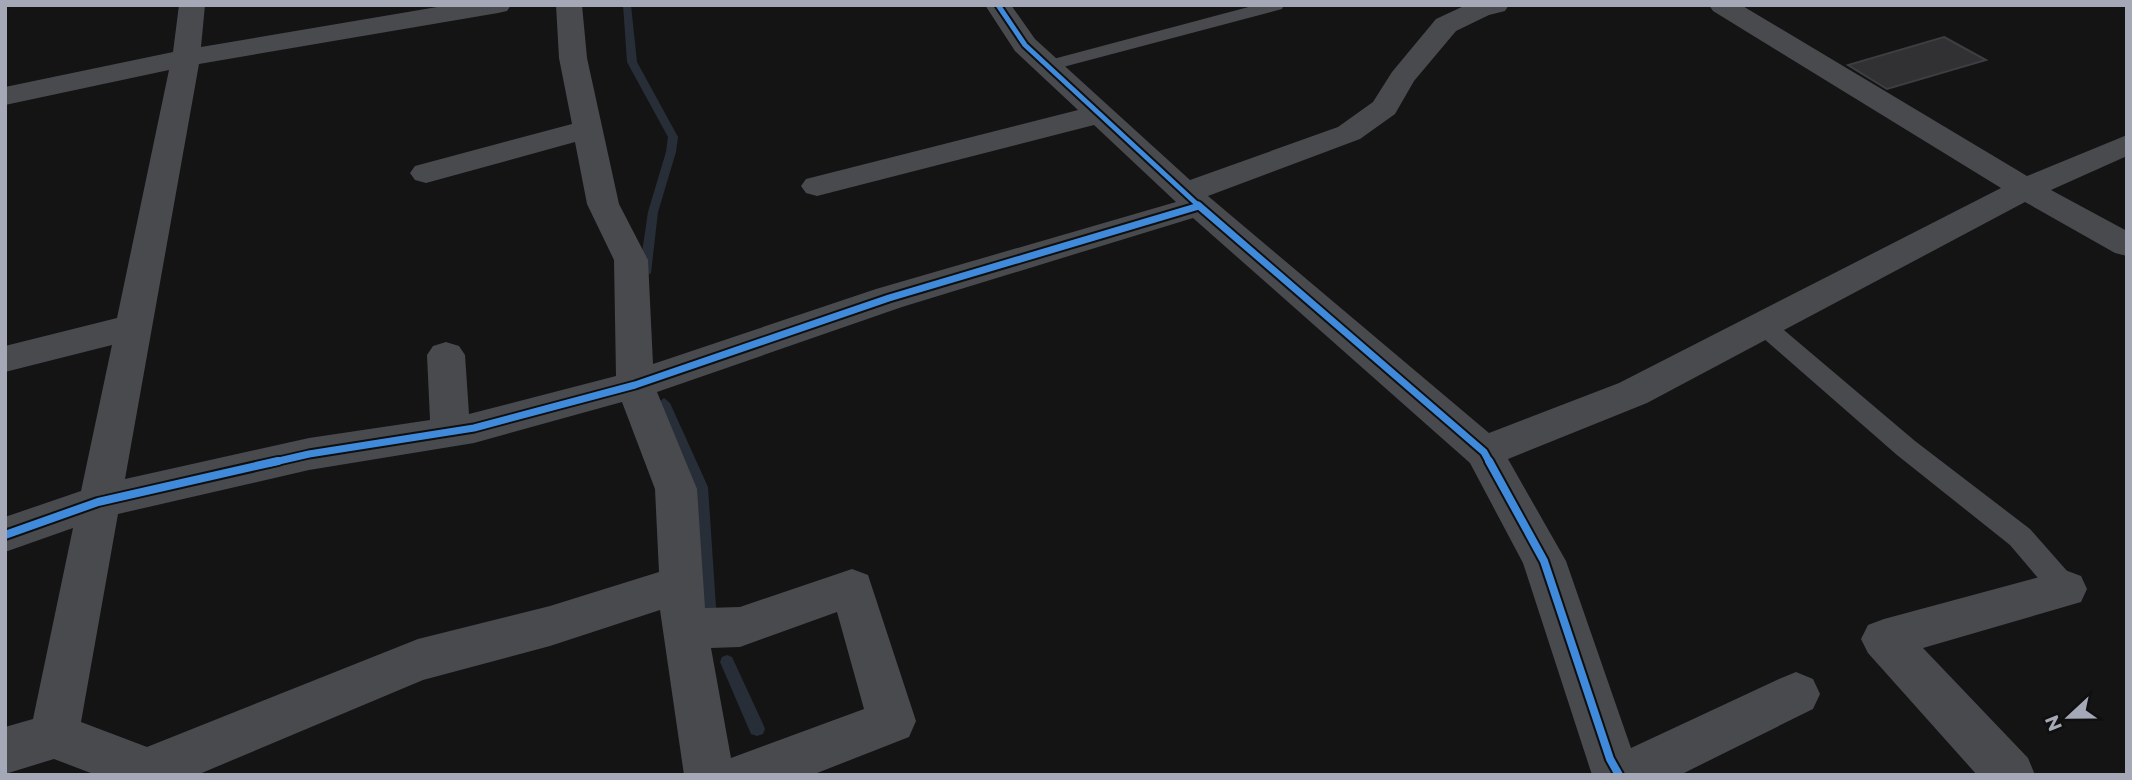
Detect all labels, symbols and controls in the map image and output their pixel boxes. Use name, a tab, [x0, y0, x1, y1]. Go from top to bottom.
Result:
north arrow	[2034, 682, 2104, 752]
text: N	[2040, 712, 2067, 735]

